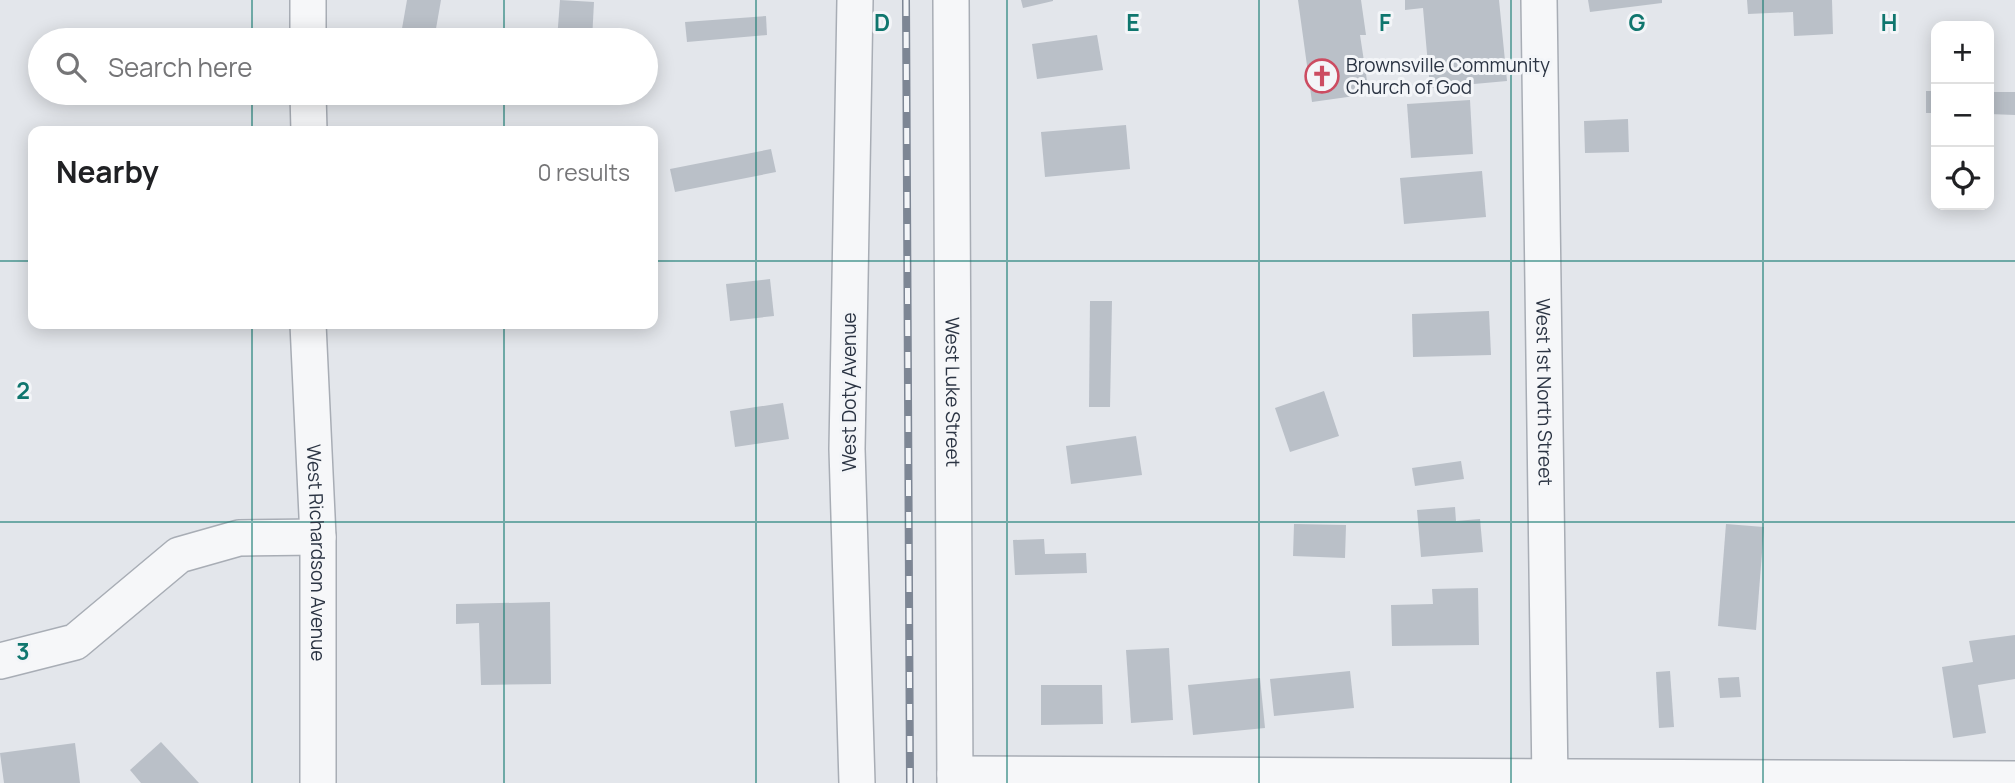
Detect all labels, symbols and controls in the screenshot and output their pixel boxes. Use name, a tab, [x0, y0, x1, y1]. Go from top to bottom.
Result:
text: D	[874, 6, 890, 38]
text: E	[1126, 6, 1140, 38]
text: F	[1379, 6, 1391, 38]
text: G	[1629, 6, 1646, 38]
text: H	[1881, 6, 1897, 38]
map controls	[1931, 21, 1994, 210]
button: +	[1931, 21, 1994, 84]
search box	[28, 28, 658, 105]
icon: search	[52, 48, 90, 86]
text: Search here	[108, 49, 253, 85]
place label: Brownsville Community Church of God	[1346, 52, 1550, 100]
church icon: Brownsville Community Church of God	[1303, 57, 1341, 95]
button: −	[1931, 84, 1994, 147]
button: locate	[1931, 147, 1994, 210]
text: Nearby	[56, 151, 159, 192]
text: 0 results	[537, 156, 630, 188]
street label: West 1st North Street	[1530, 298, 1559, 486]
street label: West Doty Avenue	[836, 312, 862, 472]
street label: West Luke Street	[940, 317, 966, 467]
text: 2	[16, 374, 30, 406]
street label: West Richardson Avenue	[301, 444, 331, 661]
text: 3	[16, 635, 30, 667]

